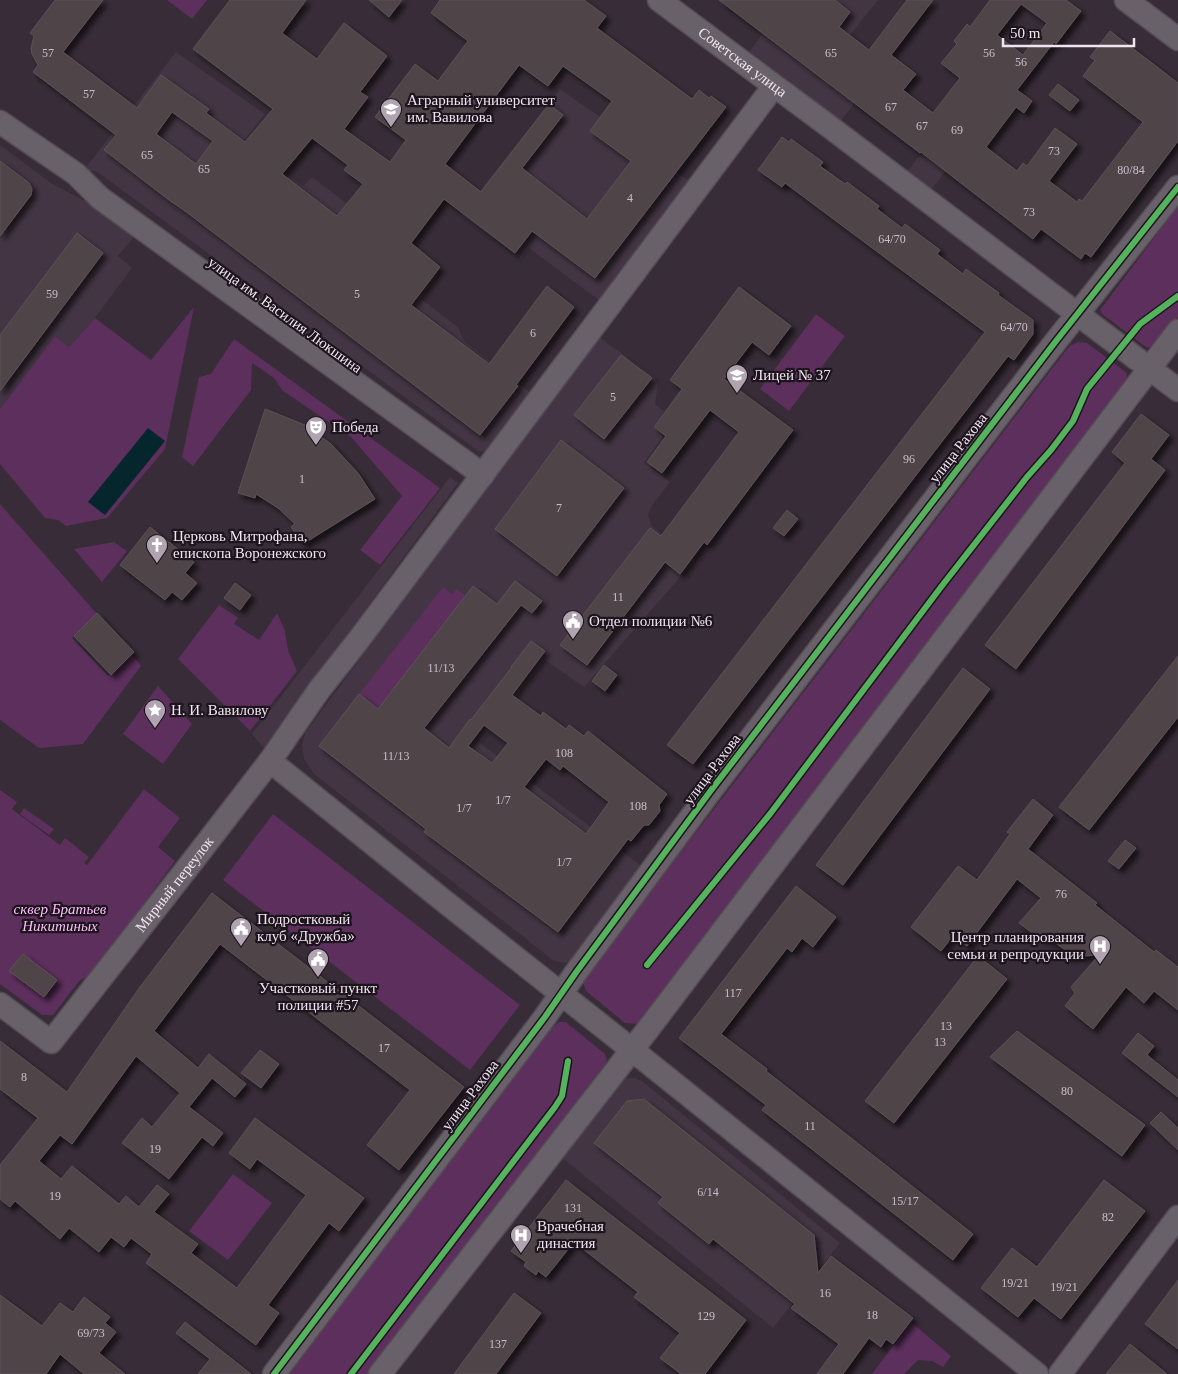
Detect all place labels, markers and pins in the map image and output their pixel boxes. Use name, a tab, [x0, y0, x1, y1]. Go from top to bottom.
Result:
place label: Аграрный университет им. Вавилова	[407, 92, 555, 125]
school or university icon: Аграрный университет им. Вавилова	[379, 97, 403, 128]
school or university icon: Лицей № 37	[725, 363, 749, 394]
place label: Лицей № 37	[753, 367, 831, 383]
theatre icon: Победа	[304, 415, 328, 446]
place label: Победа	[332, 419, 379, 435]
place label: Церковь Митрофана, епископа Воронежского	[173, 528, 326, 561]
church icon: Церковь Митрофана, епископа Воронежского	[145, 533, 169, 564]
public building icon: Отдел полиции №6	[561, 609, 585, 640]
place label: Отдел полиции №6	[589, 613, 713, 629]
place icon: Н. И. Вавилову	[143, 698, 167, 729]
place label: Н. И. Вавилову	[171, 702, 269, 718]
place label: Подростковый клуб «Дружба»	[257, 911, 355, 944]
public building icon: Подростковый клуб «Дружба»	[229, 916, 253, 947]
place label: Центр планирования семьи и репродукции	[947, 929, 1084, 962]
hospital icon: Центр планирования семьи и репродукции	[1088, 934, 1112, 965]
public building icon: Участковый пункт полиции #57	[306, 947, 330, 978]
place label: Участковый пункт полиции #57	[259, 980, 378, 1013]
place label: Врачебная династия	[537, 1218, 604, 1251]
hospital icon: Врачебная династия	[509, 1223, 533, 1254]

